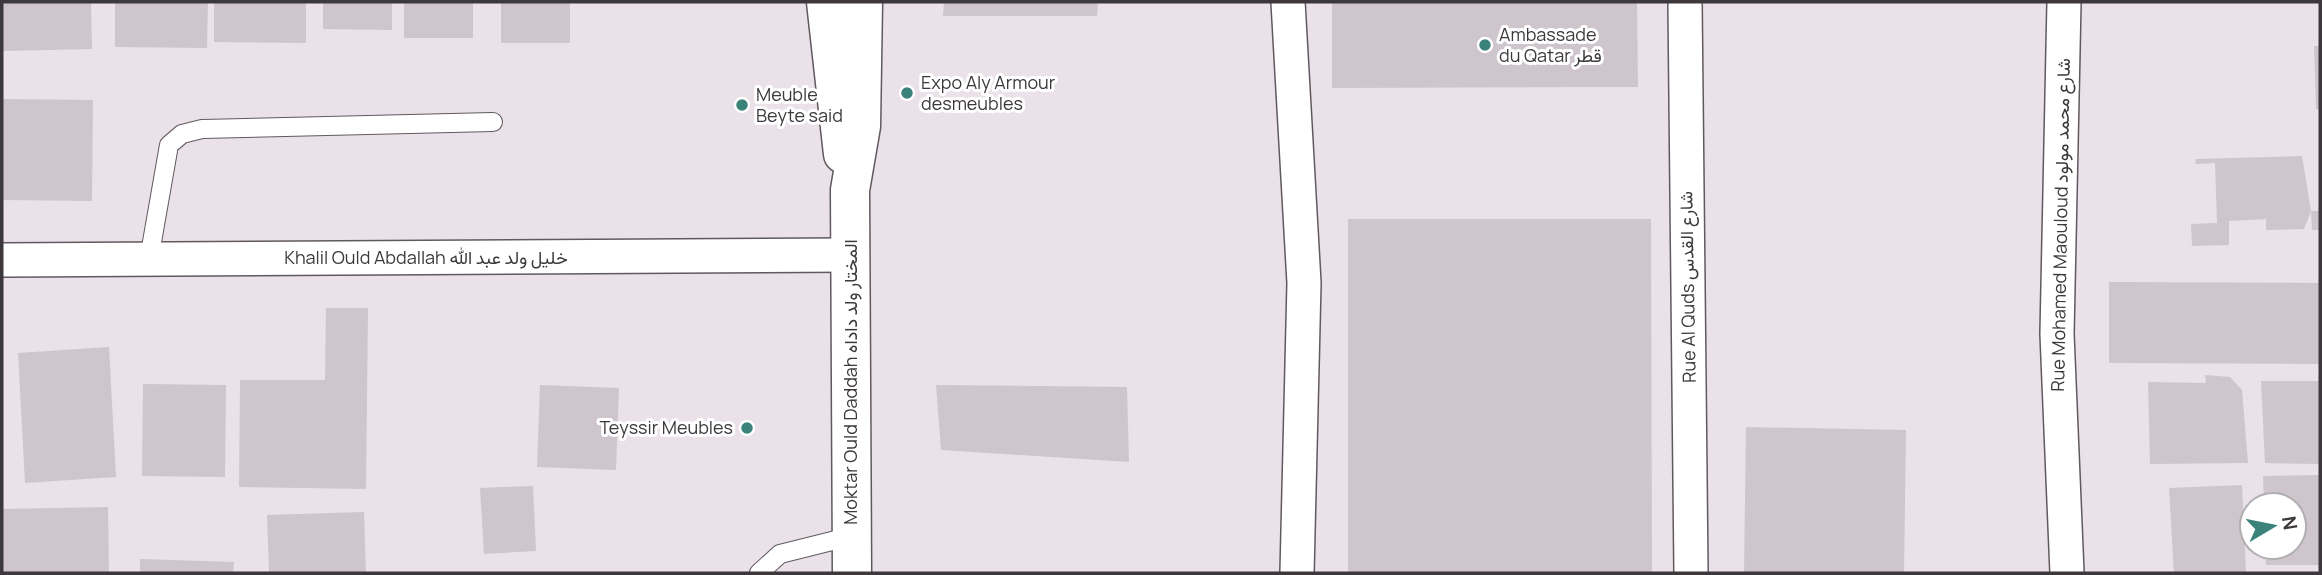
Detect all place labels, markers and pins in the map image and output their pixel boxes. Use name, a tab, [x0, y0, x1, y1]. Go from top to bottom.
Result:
place label: Ambassade du Qatar قطر	[1499, 22, 1602, 67]
marker: Ambassade du Qatar قطر	[1477, 37, 1493, 53]
place label: Expo Aly Armour desmeubles	[921, 70, 1056, 115]
place label: Meuble Beyte said	[756, 82, 843, 127]
marker: Expo Aly Armour desmeubles	[899, 85, 915, 101]
marker: Meuble Beyte said	[734, 97, 750, 113]
place label: Teyssir Meubles	[600, 415, 733, 439]
marker: Teyssir Meubles	[739, 420, 755, 436]

